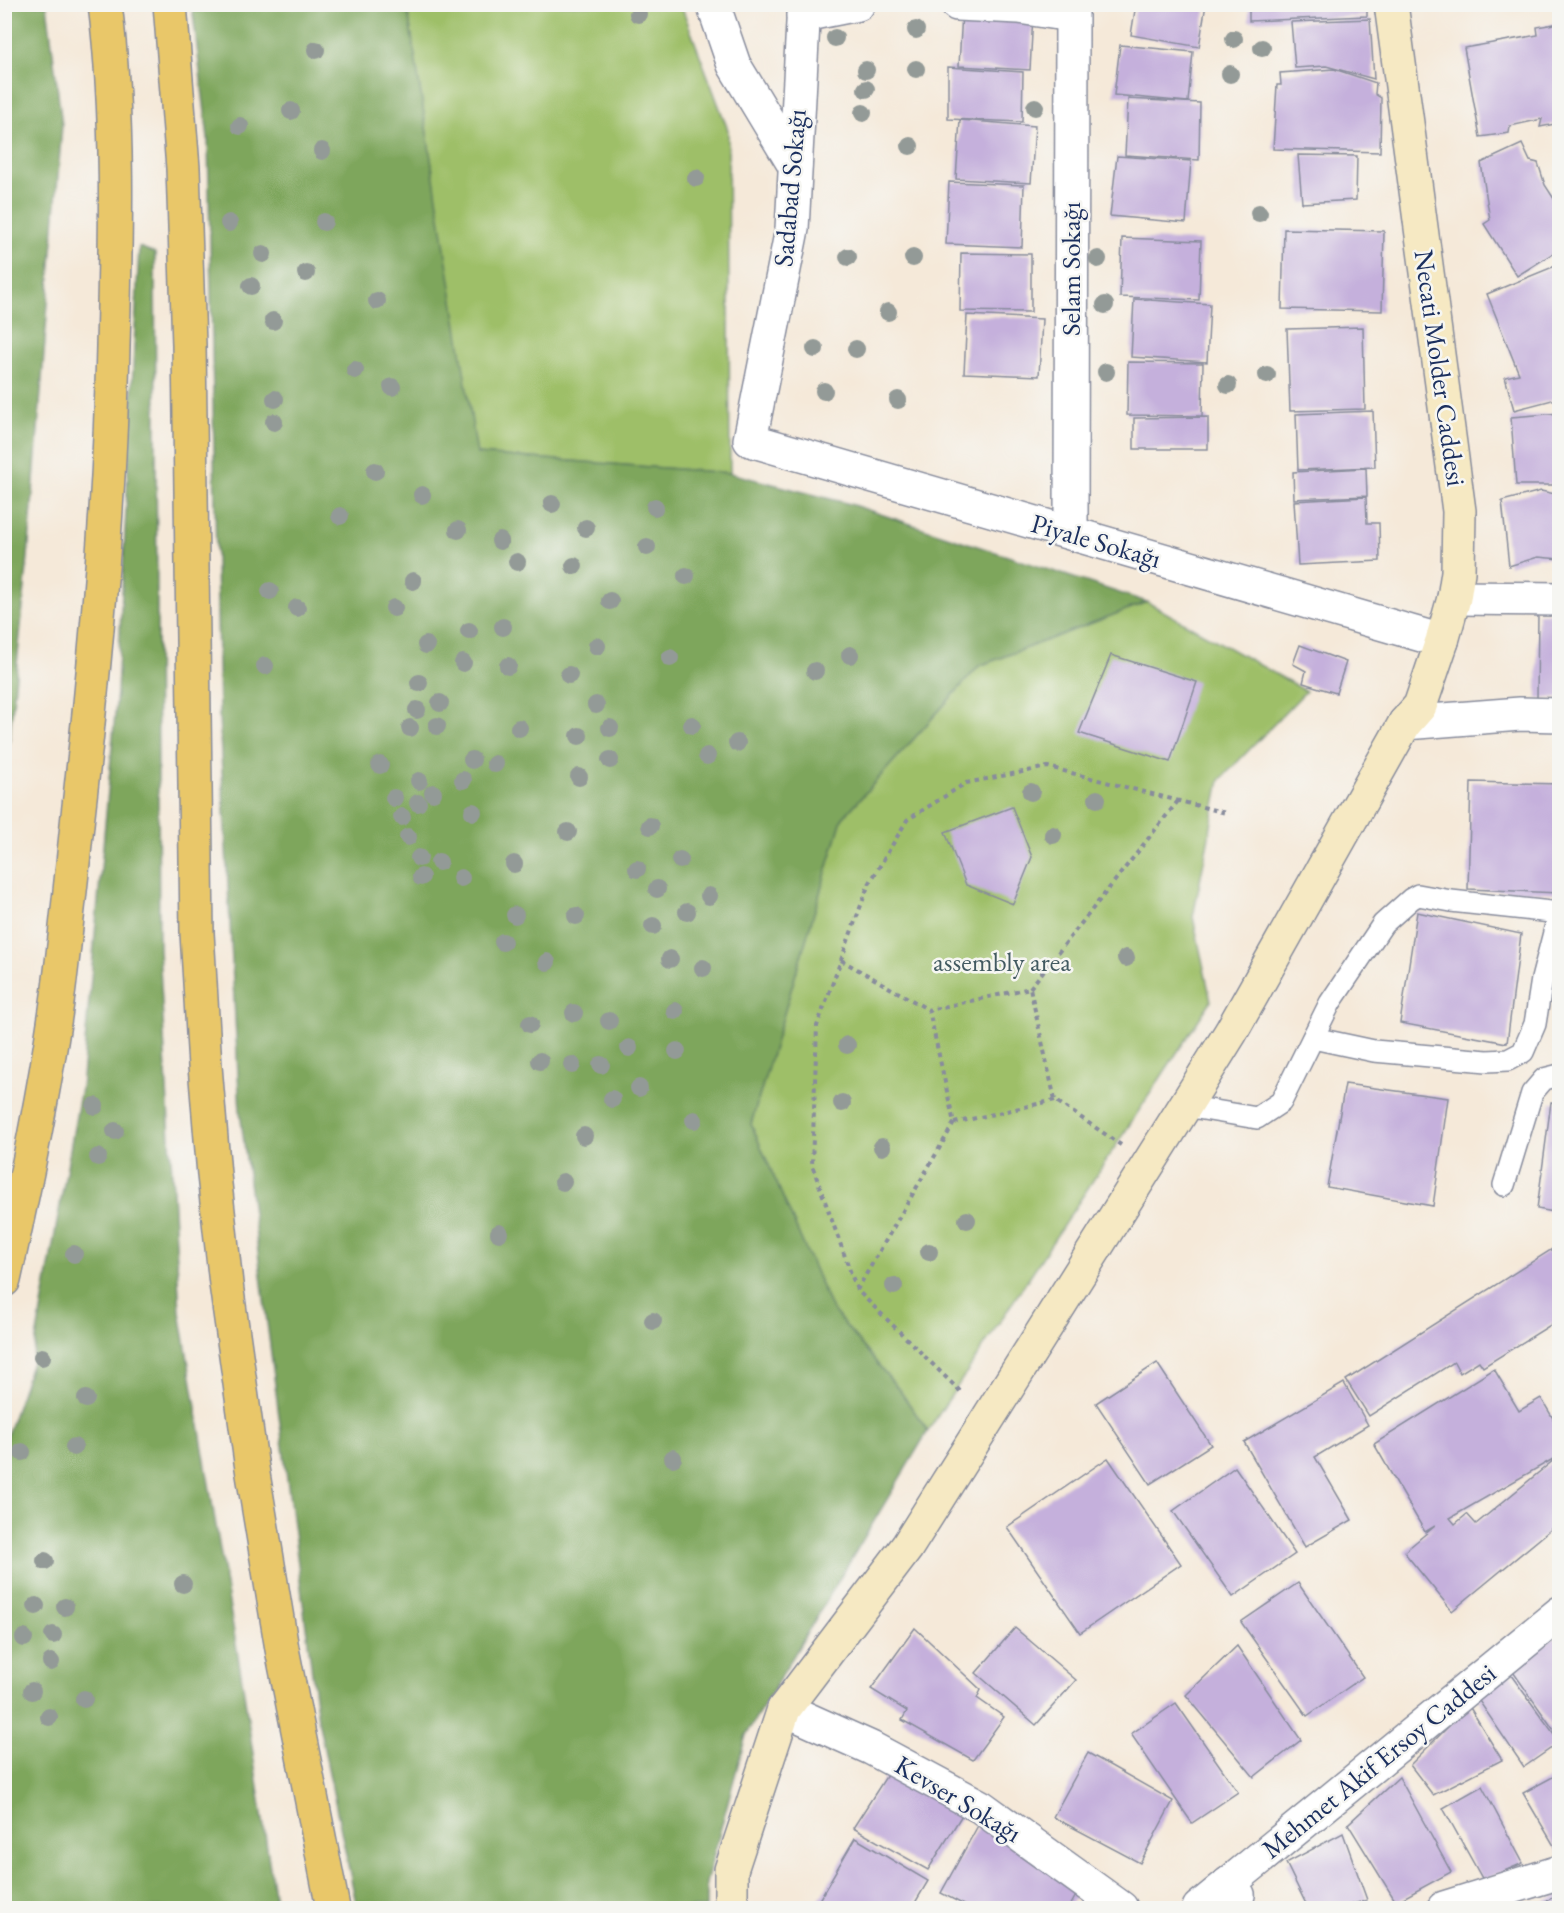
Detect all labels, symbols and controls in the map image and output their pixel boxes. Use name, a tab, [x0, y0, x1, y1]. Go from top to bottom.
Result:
street label: Sadabad Sokağı	[765, 107, 814, 268]
street label: Selam Sokağı	[1053, 202, 1088, 336]
street label: Necati Molder Caddesi	[1407, 247, 1474, 489]
street label: Piyale Sokağı	[1027, 505, 1165, 576]
park label: assembly area	[933, 944, 1071, 979]
street label: Mehmet Akif Ersoy Caddesi	[1254, 1655, 1503, 1866]
street label: Kevser Sokağı	[888, 1747, 1028, 1850]

